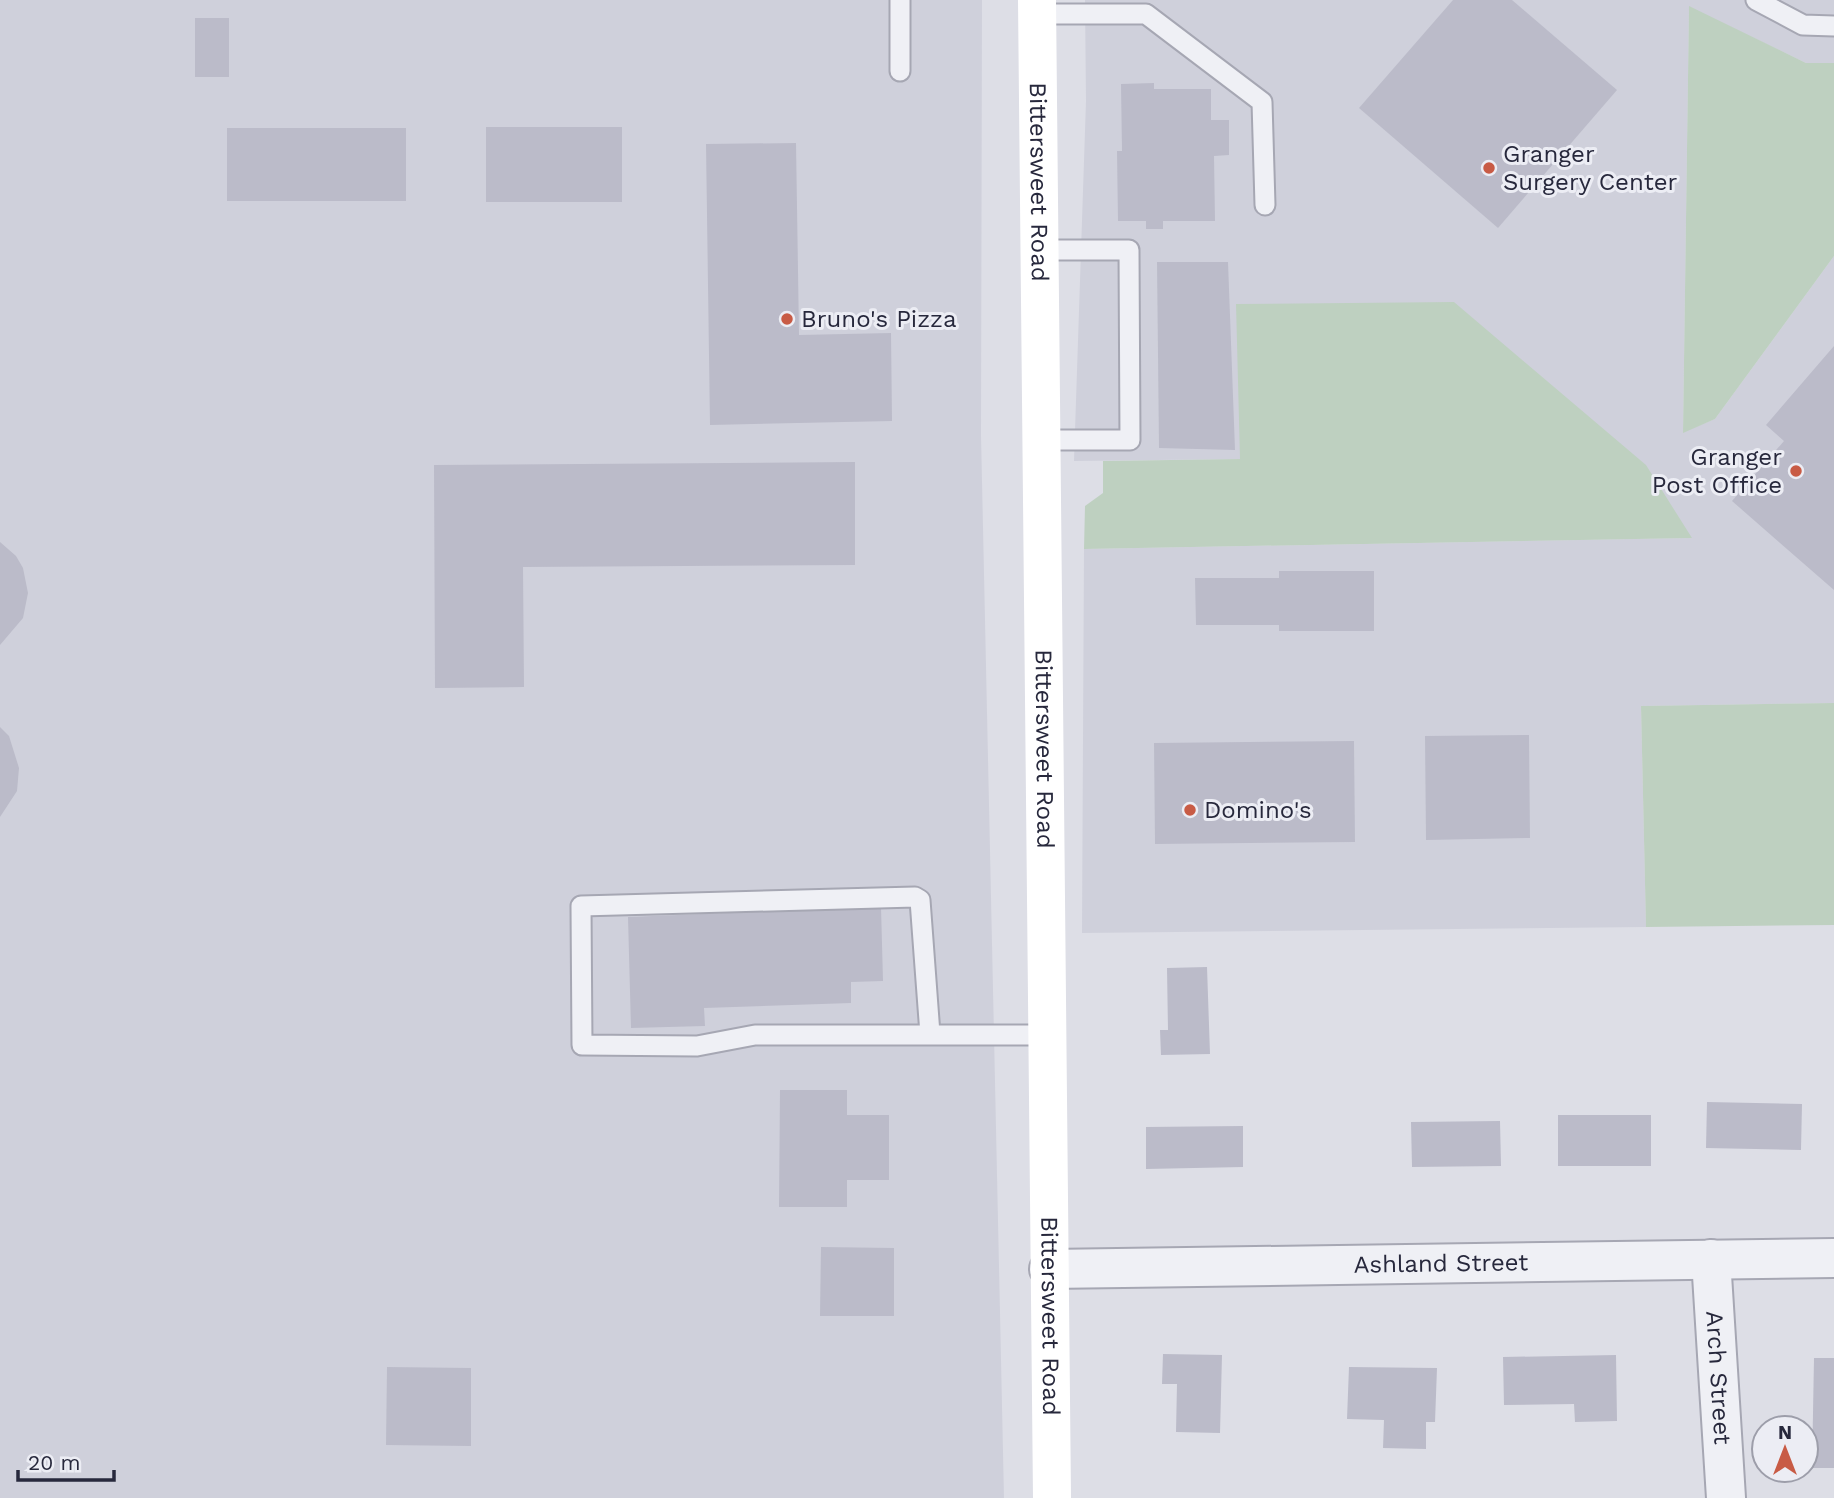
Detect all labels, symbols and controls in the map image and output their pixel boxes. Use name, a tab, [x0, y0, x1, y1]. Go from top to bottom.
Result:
street label: Bittersweet Road	[1024, 82, 1054, 282]
place label: Granger Surgery Center	[1503, 140, 1678, 196]
marker: Granger Surgery Center	[1481, 160, 1497, 176]
place label: Bruno's Pizza	[801, 305, 956, 333]
marker: Bruno's Pizza	[779, 311, 795, 327]
place label: Granger Post Office	[1652, 443, 1782, 499]
marker: Granger Post Office	[1788, 463, 1804, 479]
street label: Bittersweet Road	[1030, 649, 1059, 849]
place label: Domino's	[1204, 796, 1312, 824]
marker: Domino's	[1182, 802, 1198, 818]
street label: Bittersweet Road	[1035, 1216, 1065, 1416]
street label: Ashland Street	[1353, 1248, 1528, 1279]
street label: Arch Street	[1700, 1310, 1737, 1446]
north arrow	[1750, 1414, 1820, 1484]
text: N	[1778, 1421, 1792, 1444]
scale bar	[18, 1438, 114, 1482]
text: 20 m	[28, 1450, 80, 1475]

